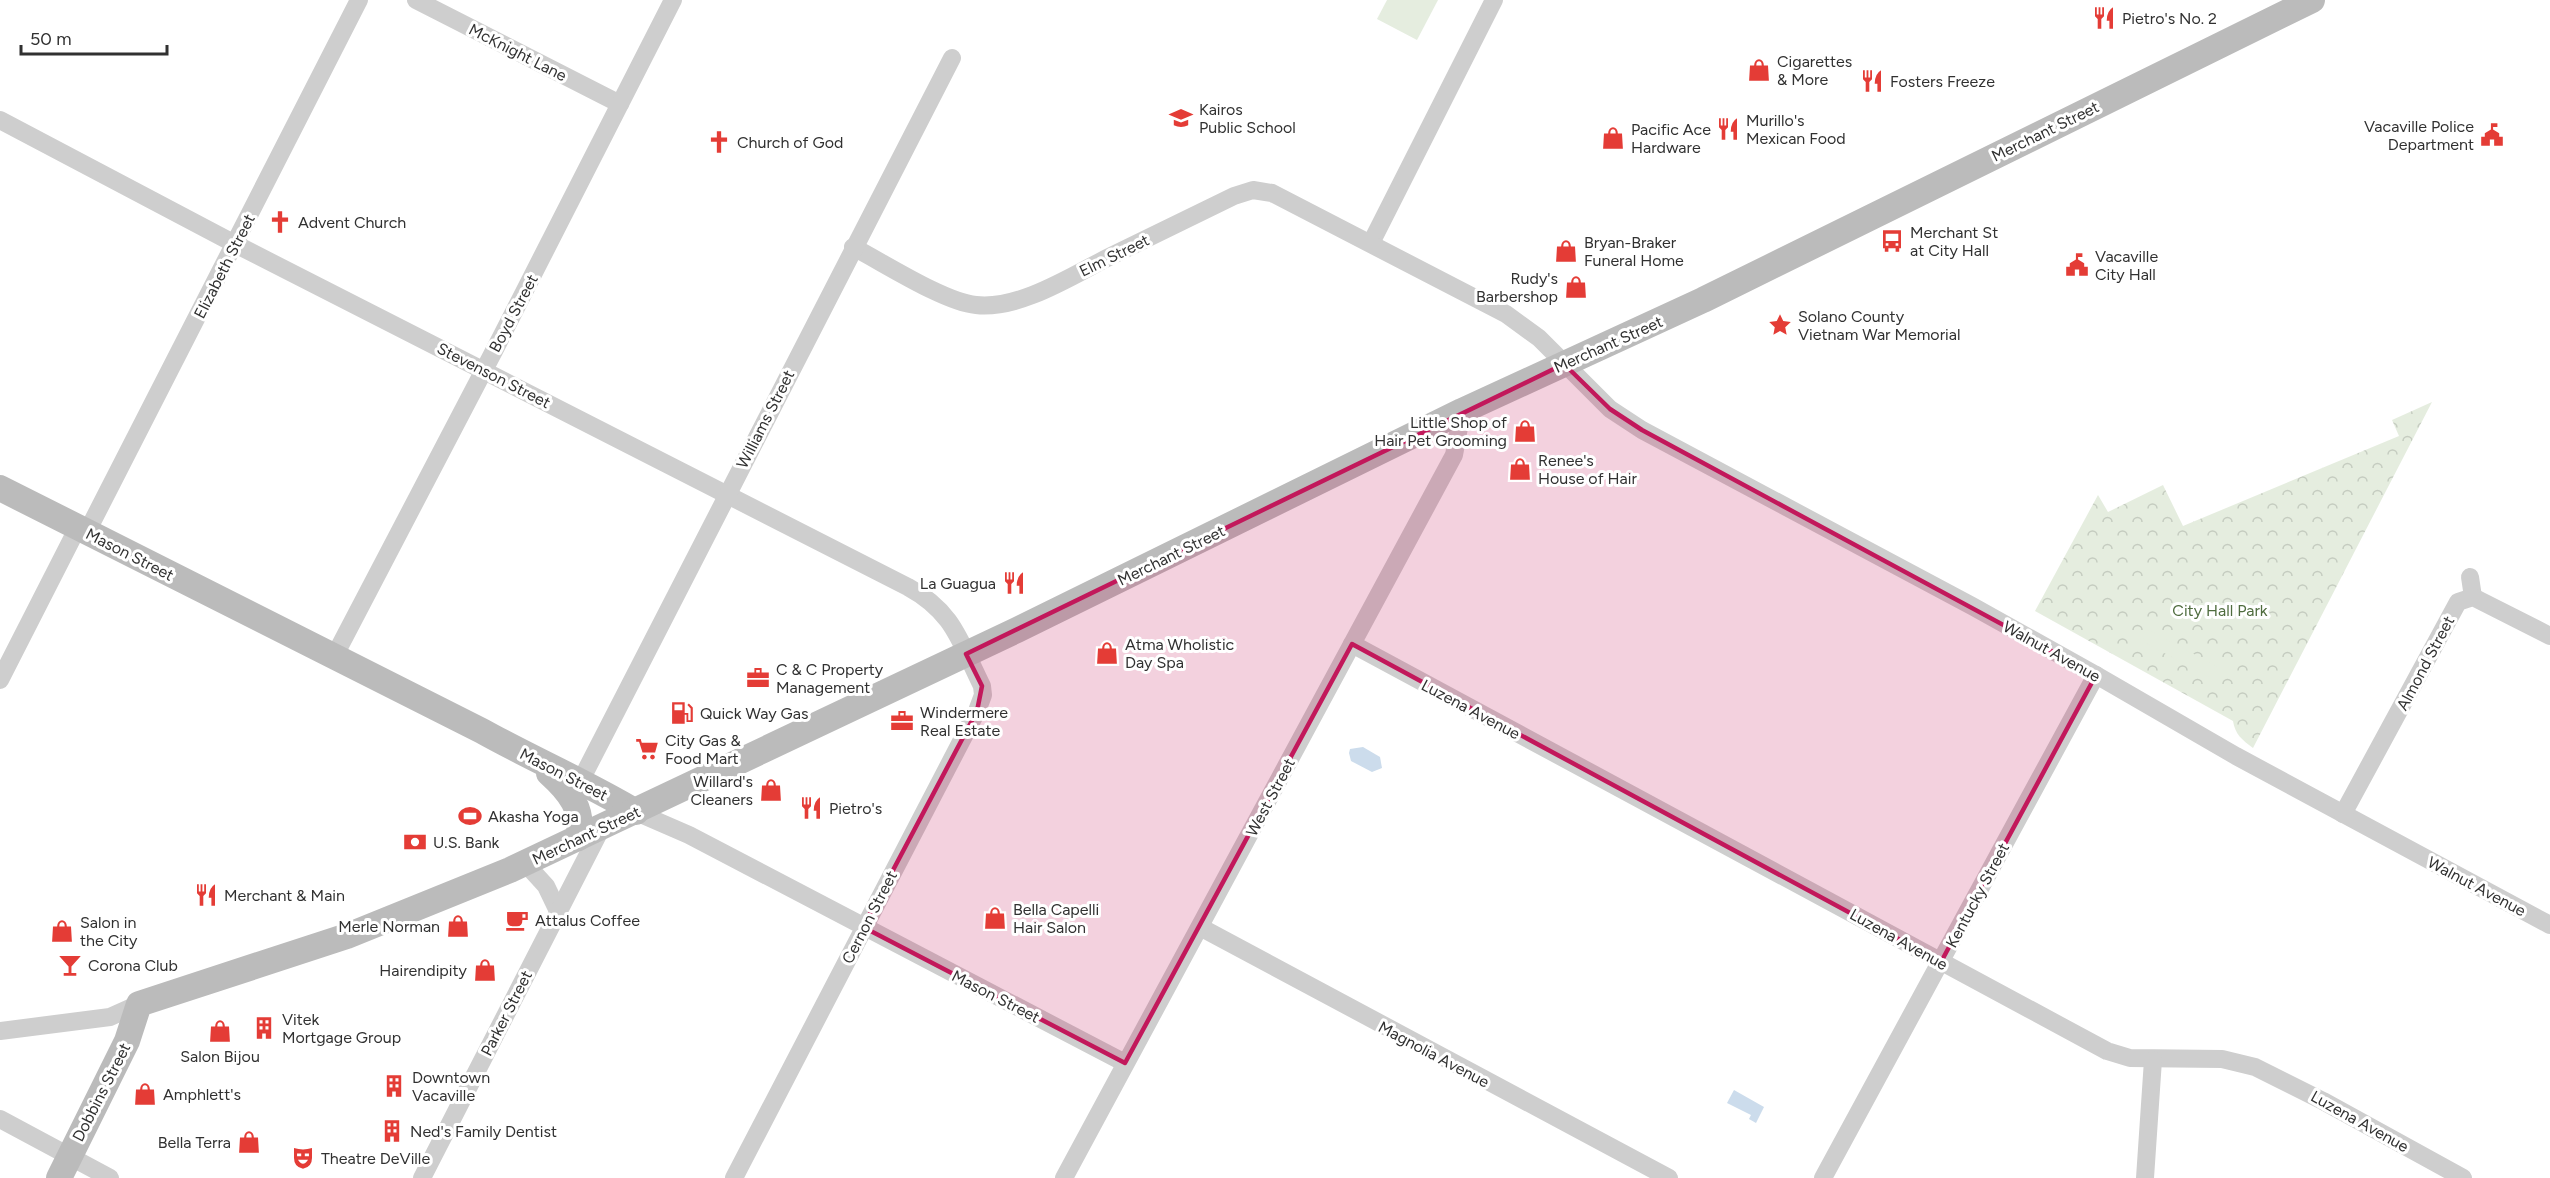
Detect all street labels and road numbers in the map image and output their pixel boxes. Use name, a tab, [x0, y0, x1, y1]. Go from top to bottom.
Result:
street label: McKnight Lane	[466, 20, 570, 85]
street label: Merchant Street	[1988, 97, 2102, 166]
street label: Elizabeth Street	[190, 211, 259, 322]
street label: Elm Street	[1076, 230, 1152, 281]
street label: Boyd Street	[485, 271, 542, 355]
street label: Merchant Street	[1551, 312, 1666, 377]
street label: Stevenson Street	[434, 339, 554, 412]
street label: Williams Street	[733, 367, 798, 472]
street label: Merchant Street	[1114, 521, 1228, 590]
street label: Mason Street	[83, 524, 177, 585]
street label: Almond Street	[2393, 613, 2458, 714]
street label: Walnut Avenue	[2000, 617, 2104, 686]
street label: Luzena Avenue	[1418, 675, 1524, 744]
street label: Mason Street	[517, 744, 611, 805]
street label: West Street	[1242, 755, 1299, 840]
street label: Merchant Street	[529, 802, 643, 869]
street label: Kentucky Street	[1942, 840, 2013, 951]
street label: Walnut Avenue	[2424, 853, 2529, 920]
street label: Cernon Street	[838, 868, 901, 967]
street label: Luzena Avenue	[1846, 905, 1951, 974]
street label: Mason Street	[949, 966, 1043, 1027]
street label: Parker Street	[477, 967, 536, 1059]
street label: Magnolia Avenue	[1375, 1017, 1493, 1092]
street label: Dobbins Street	[68, 1040, 134, 1145]
street label: Luzena Avenue	[2307, 1087, 2412, 1156]

